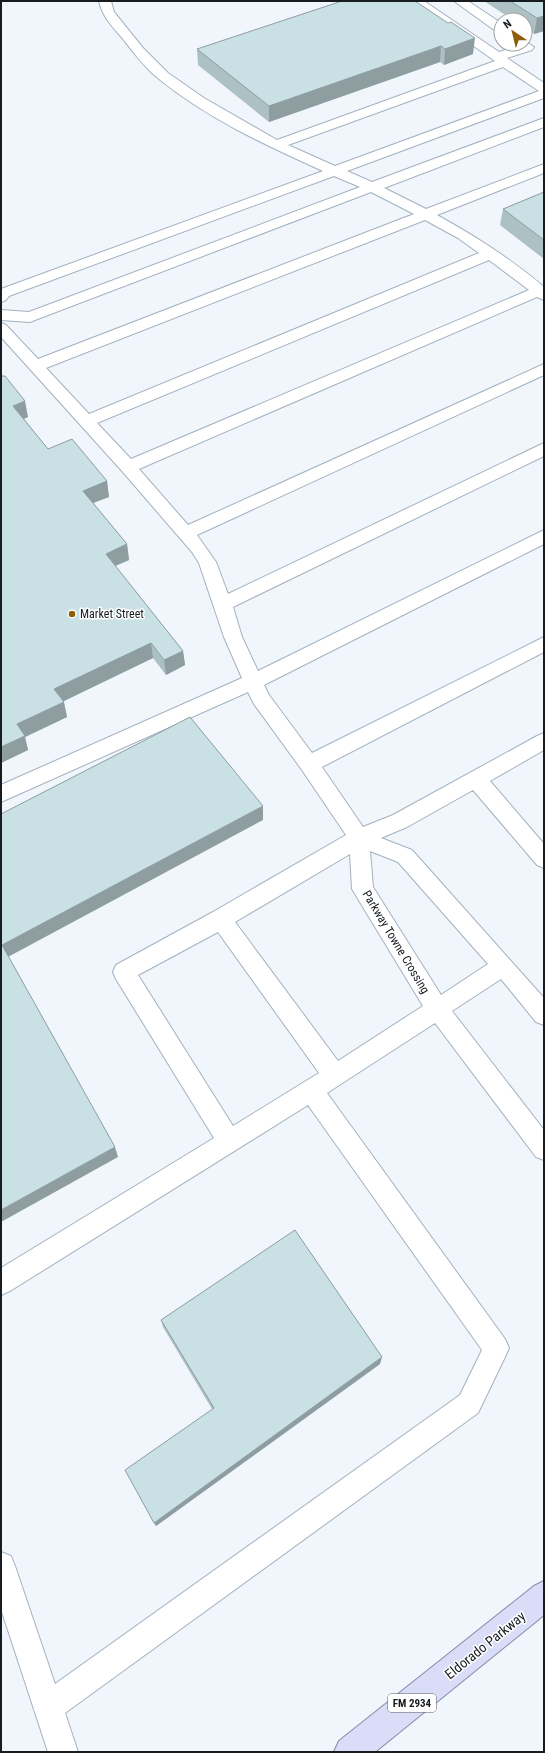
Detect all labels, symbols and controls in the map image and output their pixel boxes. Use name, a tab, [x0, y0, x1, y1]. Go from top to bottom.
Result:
north arrow	[493, 12, 533, 52]
text: N	[501, 17, 514, 31]
place label: Market Street	[80, 607, 144, 621]
marker: Market Street	[67, 609, 77, 619]
street label: Parkway Towne Crossing	[360, 888, 432, 996]
street label: Eldorado Parkway	[442, 1608, 528, 1682]
road number: FM 2934	[388, 1694, 436, 1712]

